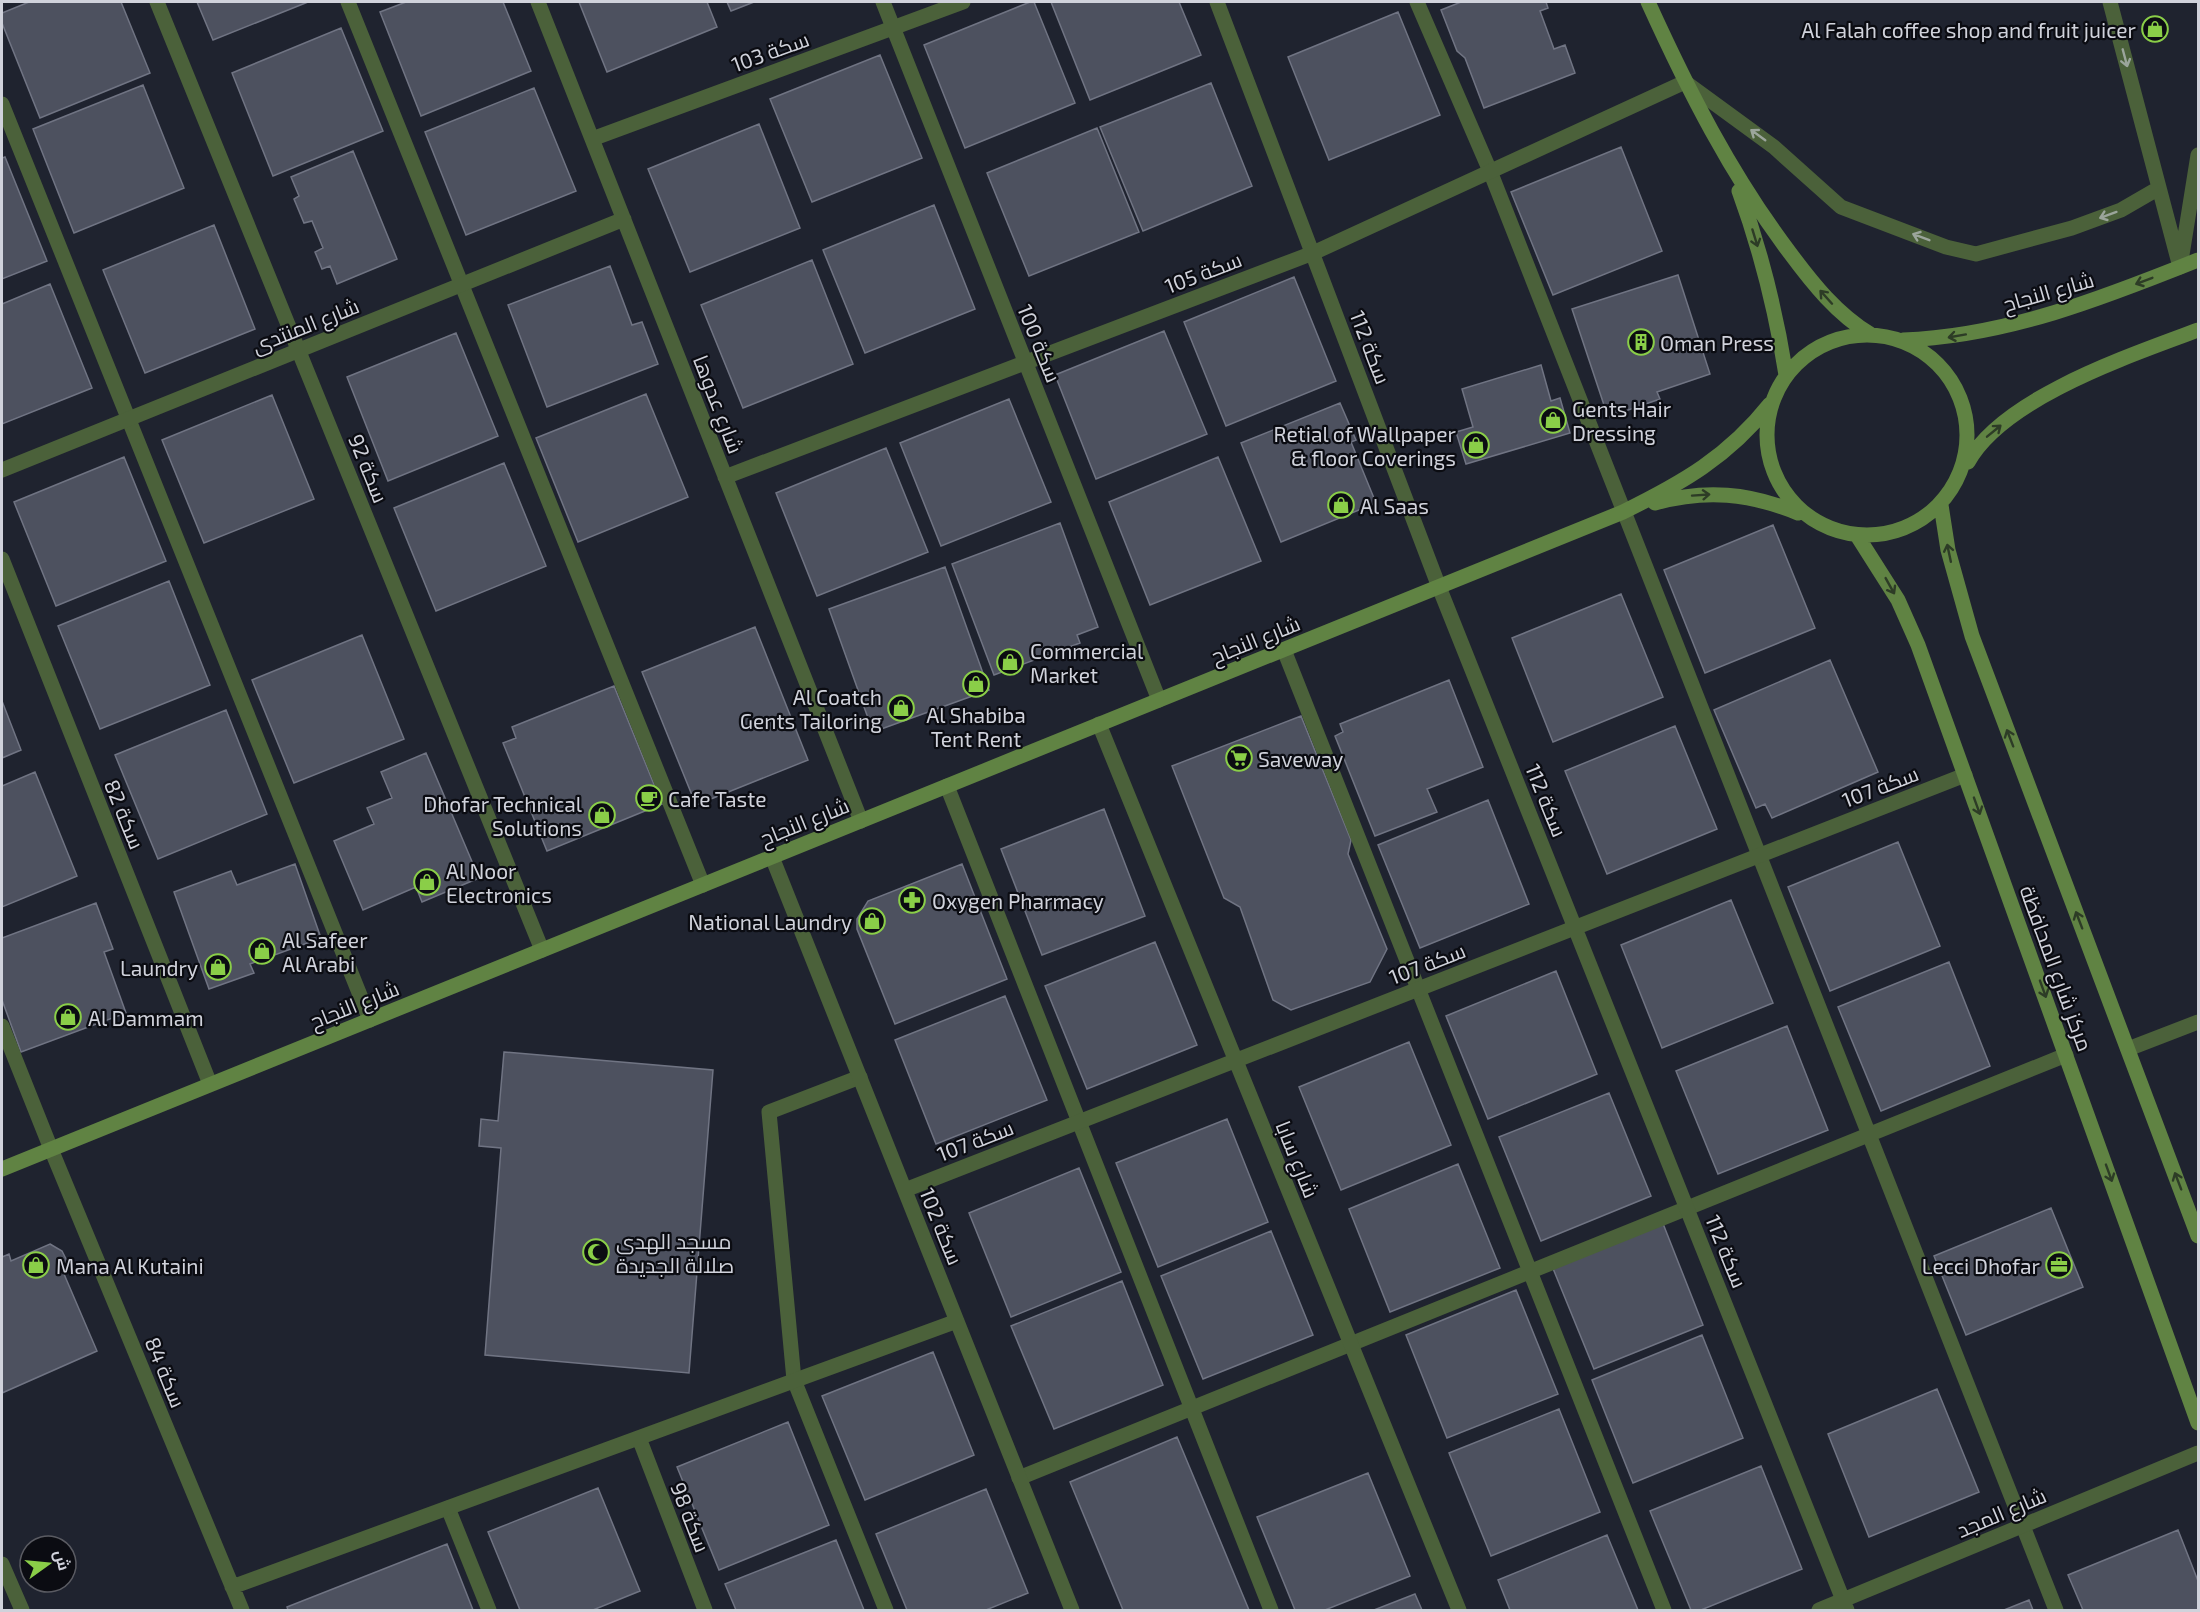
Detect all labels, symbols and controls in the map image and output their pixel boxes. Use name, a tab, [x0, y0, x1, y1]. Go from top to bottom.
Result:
shop icon: Al Falah coffee shop and fruit juicer	[2140, 14, 2170, 44]
place label: Al Falah coffee shop and fruit juicer	[1801, 17, 2137, 43]
street label: سكة 103	[728, 25, 812, 77]
one-way arrow	[2120, 48, 2131, 67]
one-way arrow	[1750, 129, 1766, 142]
one-way arrow	[2099, 210, 2117, 221]
one-way arrow	[1750, 228, 1761, 247]
one-way arrow	[1912, 231, 1931, 242]
street label: سكة 105	[1161, 246, 1245, 298]
street label: شارع النجاح	[1999, 266, 2097, 319]
one-way arrow	[2135, 276, 2154, 287]
one-way arrow	[1819, 290, 1833, 305]
street label: شارع المنتدى	[248, 292, 363, 361]
street label: سكة 100	[1013, 300, 1067, 386]
street label: سكة 112	[1346, 307, 1396, 387]
building icon: Oman Press	[1626, 327, 1656, 357]
place label: Oman Press	[1660, 330, 1774, 355]
one-way arrow	[1948, 331, 1968, 342]
street label: شارع عدوها	[686, 351, 749, 458]
place label: Gents Hair Dressing	[1572, 396, 1672, 445]
shop icon: Gents Hair Dressing	[1538, 405, 1568, 435]
place label: Retial of Wallpaper & floor Coverings	[1274, 421, 1457, 470]
one-way arrow	[1986, 425, 2002, 438]
street label: سكة 92	[344, 430, 394, 506]
shop icon: Retial of Wallpaper & floor Coverings	[1461, 430, 1491, 460]
shop icon: Al Saas	[1326, 490, 1356, 520]
one-way arrow	[1690, 490, 1710, 501]
place label: Al Saas	[1360, 493, 1429, 518]
one-way arrow	[1943, 544, 1954, 563]
one-way arrow	[1884, 577, 1896, 594]
street label: شارع النجاح	[1207, 610, 1304, 671]
place label: Commercial Market	[1030, 638, 1144, 687]
shop icon: Commercial Market	[995, 647, 1025, 677]
shop icon: Al Shabiba Tent Rent	[961, 669, 991, 699]
place label: Al Coatch Gents Tailoring	[740, 684, 882, 733]
shop icon: Al Coatch Gents Tailoring	[886, 693, 916, 723]
place label: Al Shabiba Tent Rent	[926, 702, 1026, 751]
one-way arrow	[2004, 729, 2015, 748]
supermarket icon: Saveway	[1224, 743, 1254, 773]
place label: Saveway	[1258, 746, 1343, 771]
street label: سكة 112	[1521, 760, 1573, 840]
street label: سكة 107	[1838, 760, 1922, 812]
street label: سكة 82	[100, 776, 150, 852]
cafe icon: Cafe Taste	[634, 783, 664, 813]
place label: Cafe Taste	[668, 786, 767, 811]
place label: Dhofar Technical Solutions	[423, 791, 583, 840]
street label: شارع النجاح	[756, 792, 853, 853]
one-way arrow	[1972, 796, 1983, 815]
shop icon: Dhofar Technical Solutions	[587, 800, 617, 830]
place label: Al Noor Electronics	[446, 858, 552, 907]
shop icon: Al Noor Electronics	[412, 867, 442, 897]
street label: مركز شارع المحافظة	[2013, 882, 2099, 1055]
pharmacy icon: Oxygen Pharmacy	[897, 885, 927, 915]
place label: Oxygen Pharmacy	[932, 888, 1104, 913]
shop icon: National Laundry	[857, 906, 887, 936]
place label: National Laundry	[688, 909, 852, 934]
one-way arrow	[2073, 911, 2084, 930]
place label: Al Safeer Al Arabi	[282, 927, 368, 976]
shop icon: Al Safeer Al Arabi	[247, 936, 277, 966]
street label: سكة 107	[1385, 937, 1469, 989]
shop icon: Laundry	[203, 952, 233, 982]
place label: Laundry	[120, 955, 198, 980]
street label: شارع النجاح	[306, 975, 403, 1036]
one-way arrow	[2038, 979, 2049, 998]
shop icon: Al Dammam	[53, 1002, 83, 1032]
place label: Al Dammam	[88, 1005, 204, 1030]
street label: سكة 107	[933, 1114, 1017, 1166]
street label: شارع سابا	[1269, 1117, 1325, 1202]
one-way arrow	[2104, 1163, 2115, 1182]
one-way arrow	[2172, 1172, 2183, 1191]
street label: سكة 102	[915, 1184, 969, 1268]
street label: سكة 112	[1701, 1211, 1753, 1291]
place label: مسجد الهدى صلالة الجديدة	[616, 1228, 734, 1277]
mosque icon: مسجد الهدى صلالة الجديدة	[581, 1237, 611, 1267]
shop icon: Mana Al Kutaini	[21, 1250, 51, 1280]
office icon: Lecci Dhofar	[2044, 1250, 2074, 1280]
place label: Mana Al Kutaini	[56, 1253, 204, 1278]
place label: Lecci Dhofar	[1922, 1253, 2041, 1278]
street label: سكة 84	[141, 1333, 191, 1411]
street label: سكة 98	[666, 1479, 716, 1555]
street label: شارع المجد	[1952, 1482, 2051, 1545]
north arrow	[18, 1534, 78, 1594]
text: ش	[50, 1548, 75, 1573]

